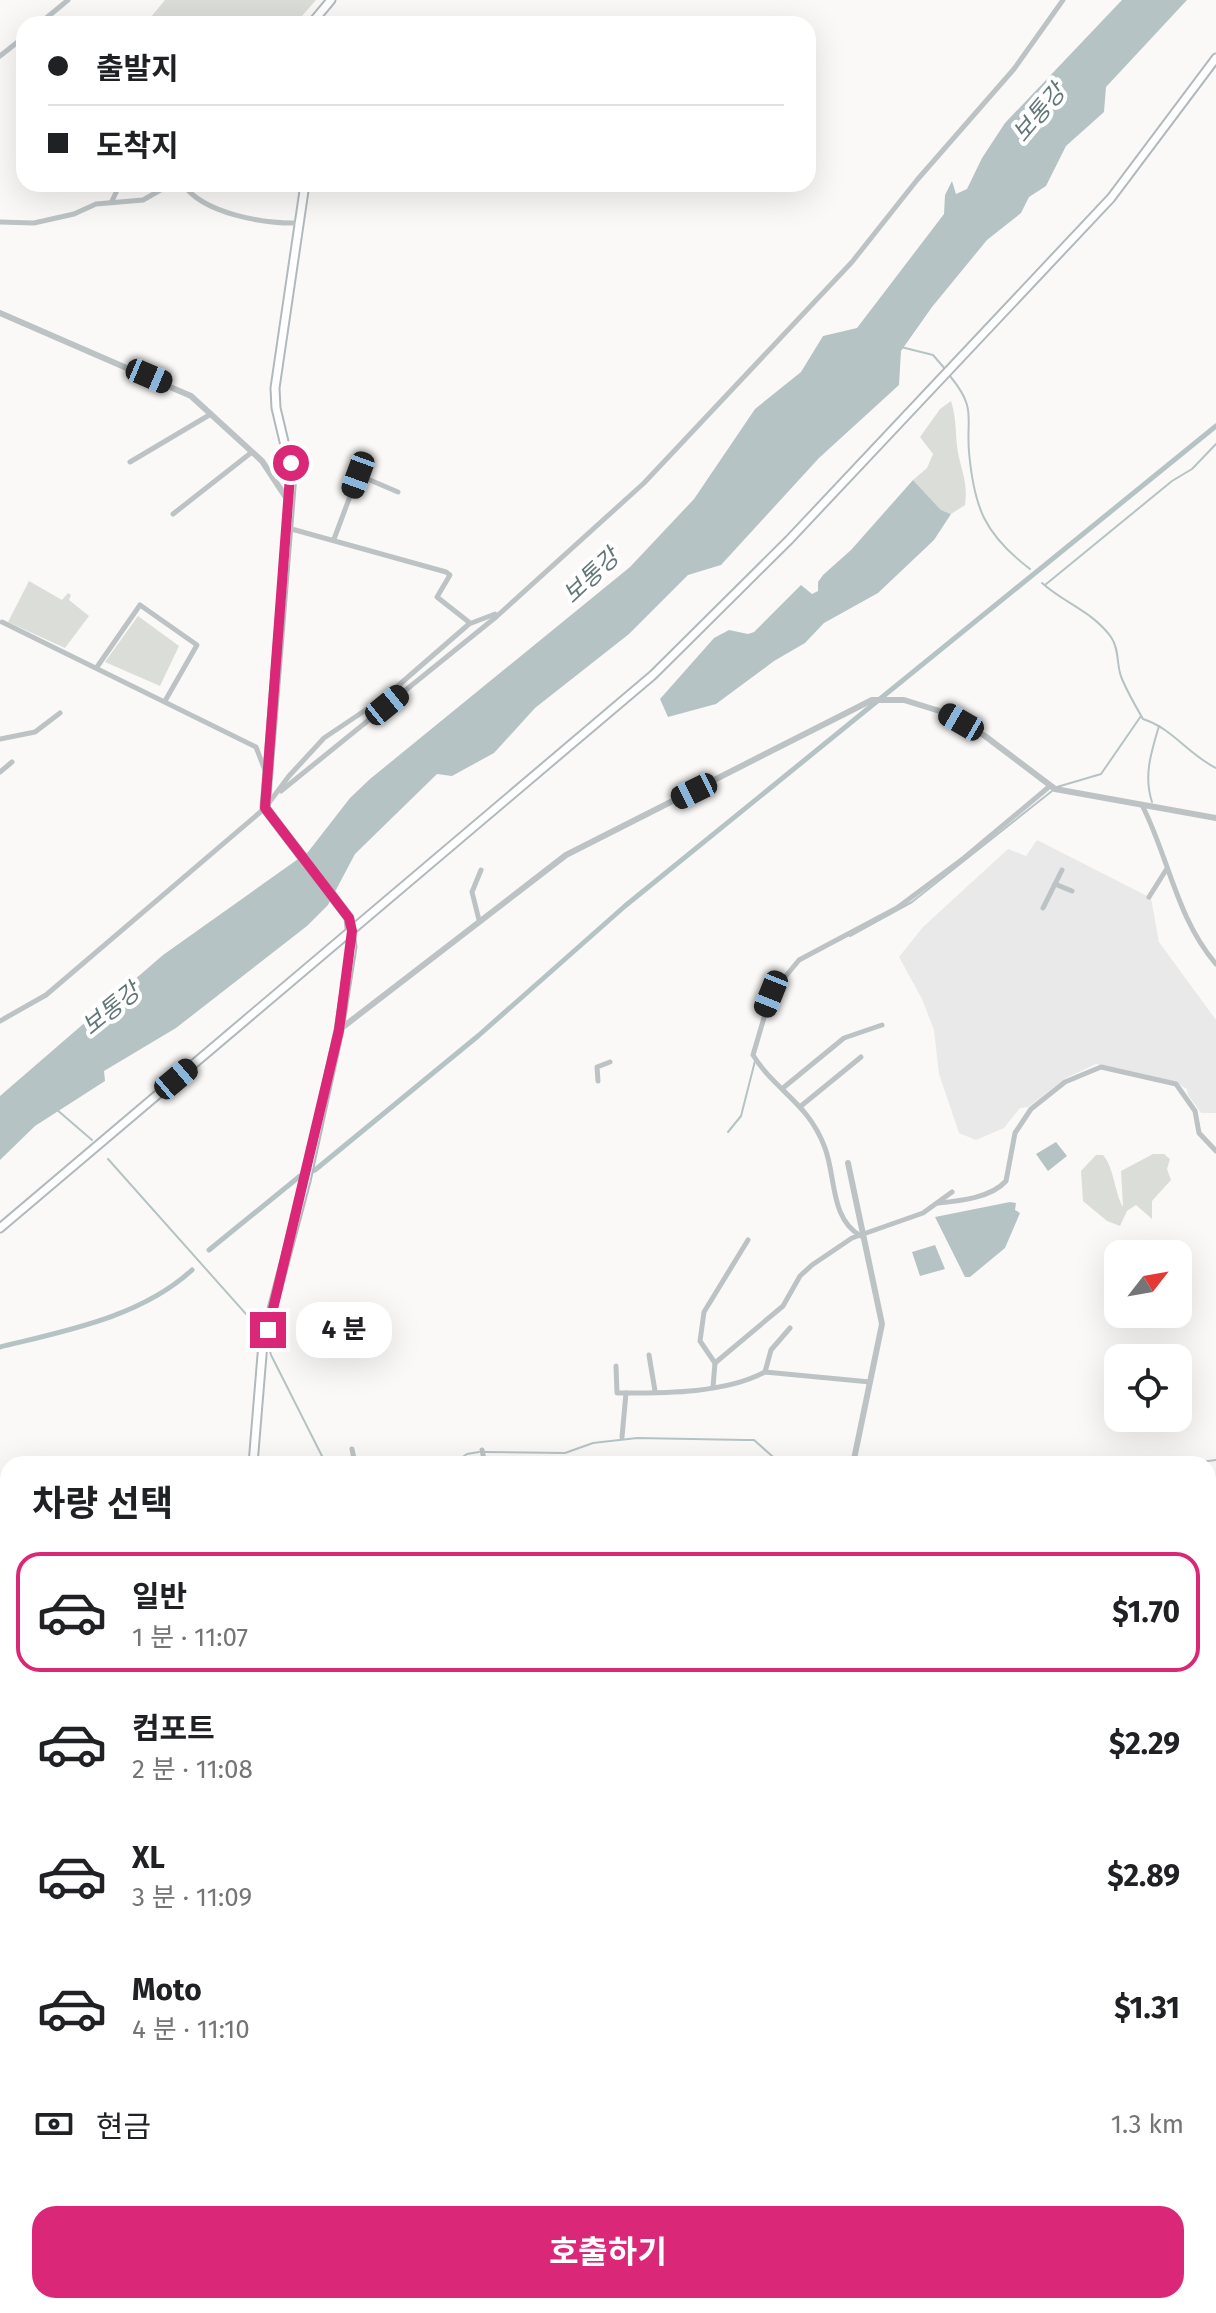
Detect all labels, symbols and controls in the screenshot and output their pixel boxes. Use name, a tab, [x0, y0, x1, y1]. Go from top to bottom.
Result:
text: 출발지	[96, 51, 179, 87]
water label: 보통강	[1007, 76, 1073, 147]
text: 도착지	[96, 128, 179, 164]
car	[122, 356, 176, 396]
route start	[273, 445, 309, 481]
car	[339, 448, 377, 502]
water label: 보통강	[557, 541, 627, 609]
car	[361, 681, 413, 729]
car	[934, 700, 988, 744]
car	[667, 770, 721, 812]
car	[751, 967, 791, 1021]
water label: 보통강	[76, 975, 148, 1041]
car	[150, 1054, 202, 1104]
north arrow	[1104, 1240, 1192, 1328]
map controls	[1104, 1240, 1192, 1432]
callout: 4 분	[296, 1302, 392, 1358]
route end	[250, 1312, 286, 1348]
text: 4 분	[322, 1314, 366, 1345]
button: locate	[1104, 1344, 1192, 1432]
text: 차량 선택	[32, 1482, 173, 1526]
icon: car	[36, 1576, 108, 1648]
text: 일반	[132, 1579, 187, 1615]
text: $1.70	[1112, 1594, 1180, 1630]
text: 1 분 · 11:07	[132, 1622, 248, 1653]
icon: car	[36, 1708, 108, 1780]
text: 컴포트	[132, 1711, 215, 1747]
text: $2.29	[1109, 1726, 1180, 1762]
text: 2 분 · 11:08	[132, 1754, 253, 1785]
icon: car	[36, 1840, 108, 1912]
text: XL	[132, 1840, 165, 1876]
text: $2.89	[1107, 1858, 1180, 1894]
text: 3 분 · 11:09	[132, 1882, 252, 1913]
icon: car	[36, 1972, 108, 2044]
text: Moto	[132, 1972, 202, 2008]
text: $1.31	[1114, 1990, 1180, 2026]
text: 4 분 · 11:10	[132, 2014, 250, 2045]
icon: cash	[32, 2102, 76, 2146]
text: 현금	[96, 2109, 151, 2145]
text: 1.3 km	[1111, 2109, 1184, 2140]
button: 호출하기	[32, 2206, 1184, 2298]

